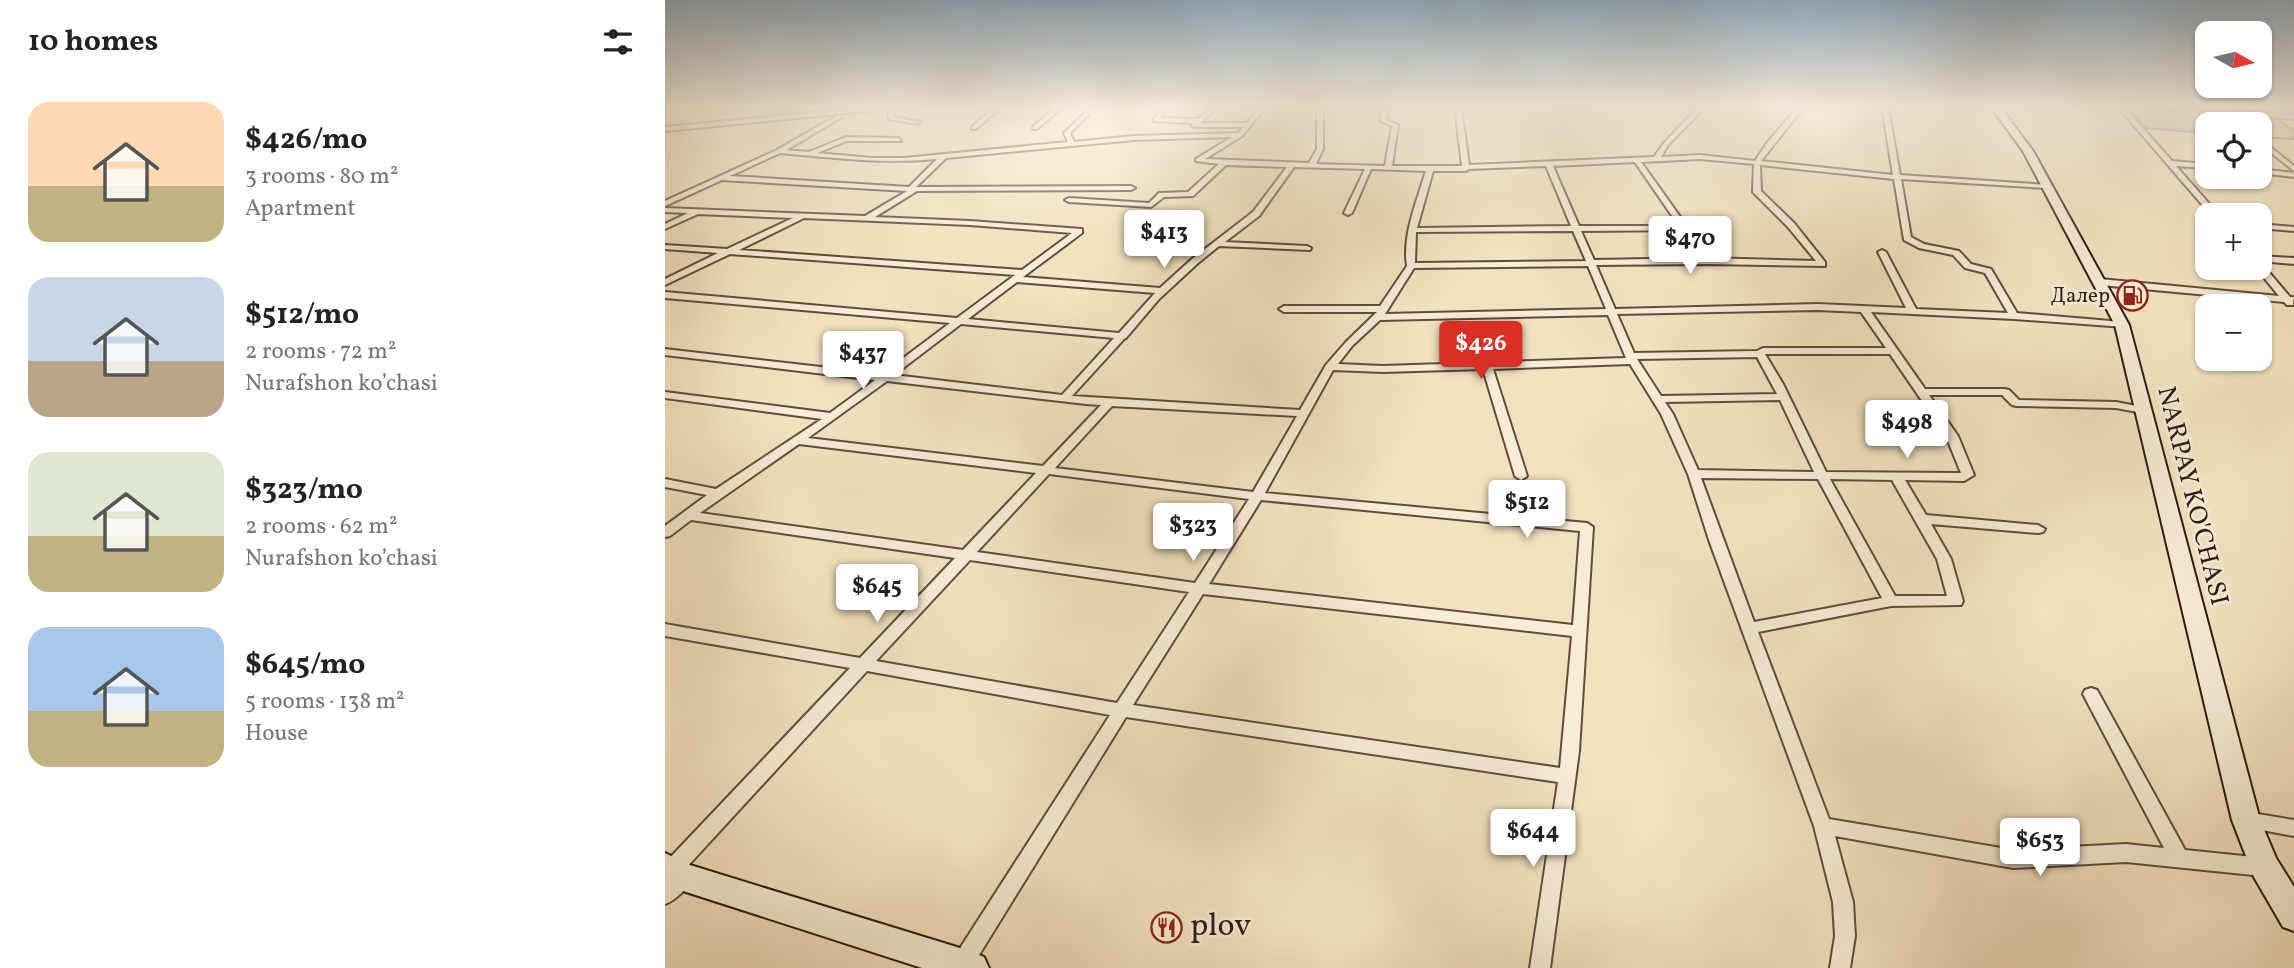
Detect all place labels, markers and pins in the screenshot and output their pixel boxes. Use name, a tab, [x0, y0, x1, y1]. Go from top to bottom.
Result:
pin: $413	[1123, 210, 1205, 270]
pin: $470	[1649, 216, 1731, 276]
fuel station icon: Далер	[2116, 279, 2150, 313]
place label: Далер	[2051, 282, 2110, 311]
pin: $426	[1440, 322, 1522, 381]
pin: $437	[822, 332, 904, 391]
pin: $498	[1866, 400, 1948, 460]
pin: $512	[1486, 480, 1568, 540]
pin: $323	[1152, 504, 1234, 563]
pin: $645	[836, 564, 918, 624]
pin: $644	[1492, 810, 1574, 869]
pin: $653	[1999, 818, 2081, 878]
place label: plov	[1190, 905, 1251, 949]
restaurant icon: plov	[1150, 910, 1184, 944]

